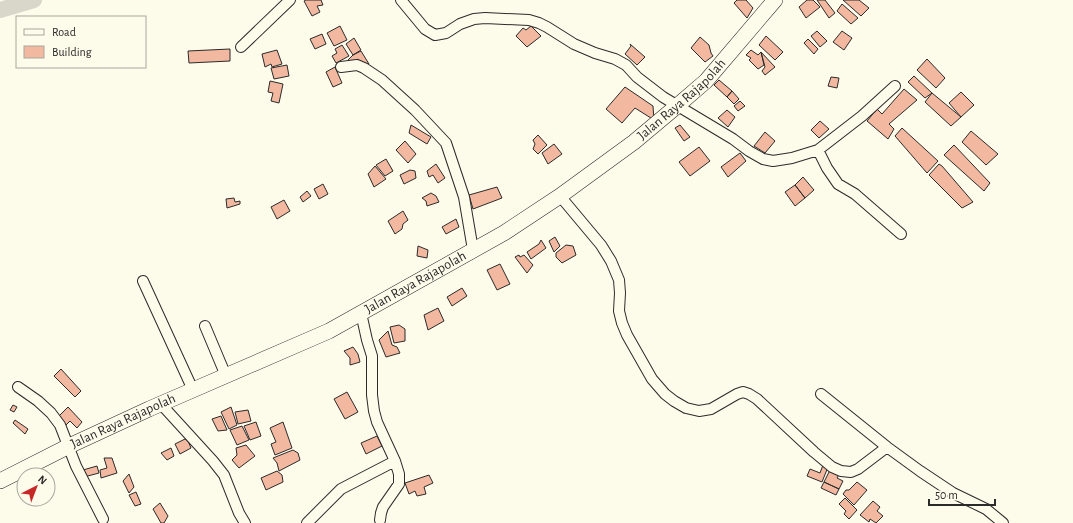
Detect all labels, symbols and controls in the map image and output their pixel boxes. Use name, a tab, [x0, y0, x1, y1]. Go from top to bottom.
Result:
legend	[16, 16, 146, 68]
text: Road	[52, 26, 76, 38]
text: Building	[52, 46, 92, 58]
street label: Jalan Raya Rajapolah	[635, 56, 728, 143]
street label: Jalan Raya Rajapolah	[363, 249, 469, 316]
street label: Jalan Raya Rajapolah	[69, 391, 178, 451]
north arrow	[16, 467, 56, 507]
text: N	[36, 473, 49, 487]
scale bar	[929, 481, 995, 507]
text: 50 m	[935, 489, 958, 501]

